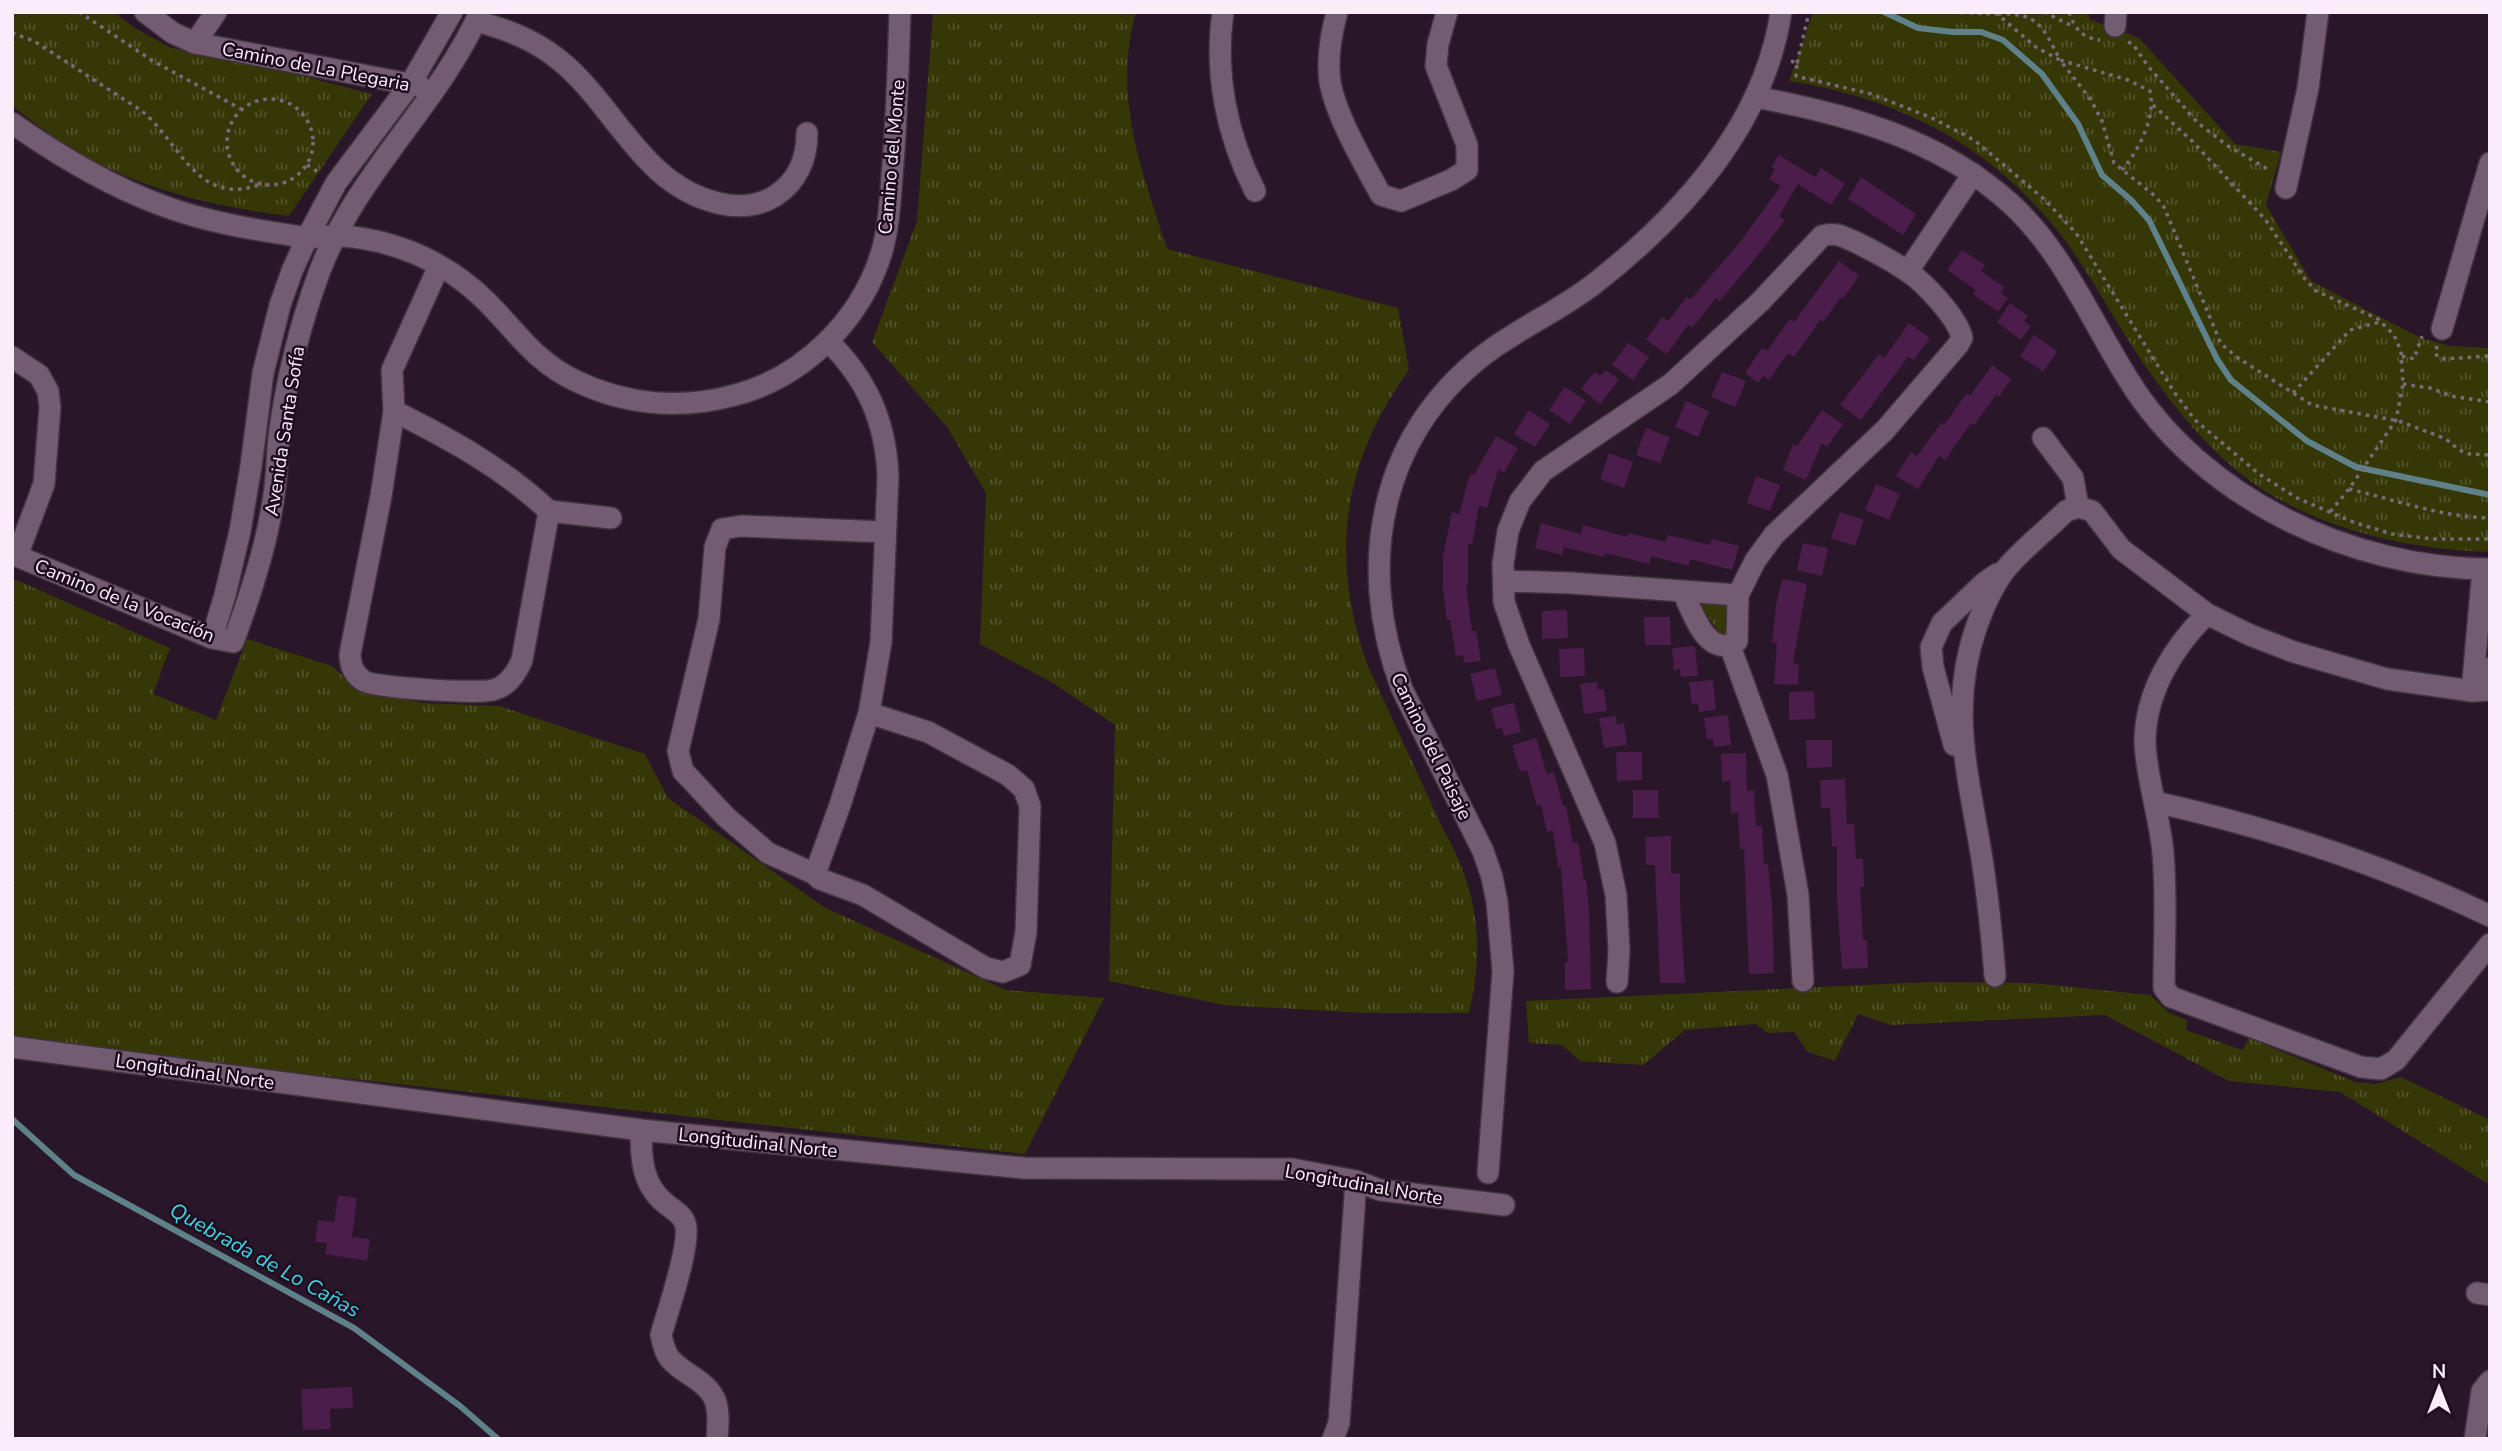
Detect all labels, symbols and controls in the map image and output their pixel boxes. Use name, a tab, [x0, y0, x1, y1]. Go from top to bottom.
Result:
street label: Camino de La Plegaria	[220, 36, 412, 98]
street label: Camino del Monte	[872, 79, 912, 236]
street label: Avenida Santa Sofía	[259, 344, 311, 518]
street label: Camino de la Vocación	[31, 553, 219, 649]
street label: Camino del Paisaje	[1384, 668, 1478, 824]
street label: Longitudinal Norte	[114, 1048, 276, 1096]
street label: Longitudinal Norte	[677, 1122, 839, 1164]
street label: Longitudinal Norte	[1283, 1158, 1445, 1212]
water label: Quebrada de Lo Cañas	[165, 1196, 365, 1324]
north arrow	[2404, 1353, 2474, 1423]
text: N	[2432, 1359, 2446, 1385]

